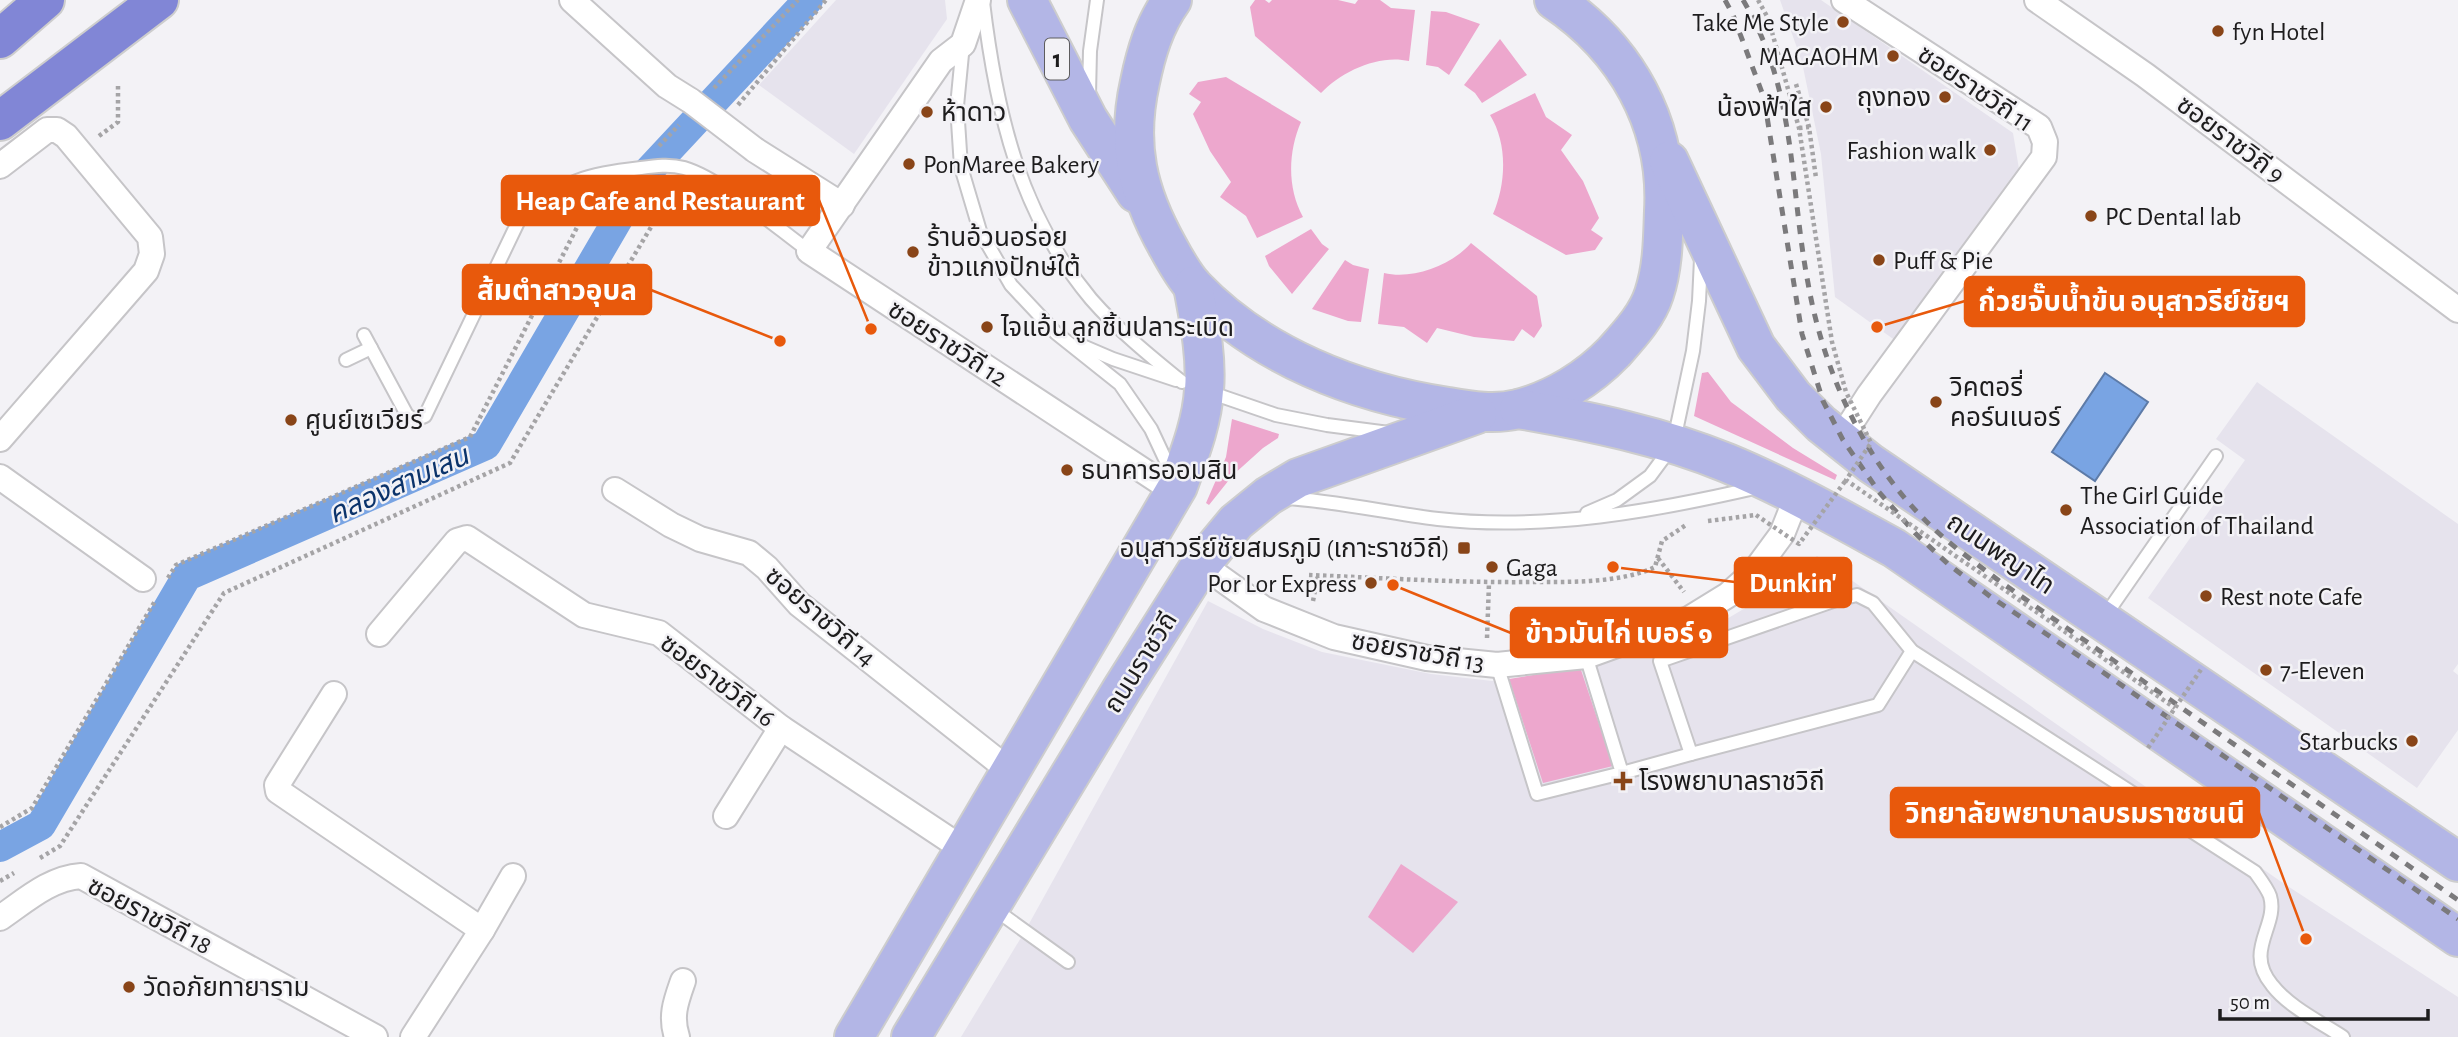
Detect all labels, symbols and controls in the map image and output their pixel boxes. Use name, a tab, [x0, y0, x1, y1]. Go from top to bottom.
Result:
place label: Take Me Style	[1692, 10, 1829, 36]
marker: Take Me Style	[1835, 14, 1851, 30]
place label: fyn Hotel	[2232, 19, 2326, 45]
marker: fyn Hotel	[2210, 23, 2226, 39]
road number: 1	[1045, 38, 1069, 80]
street label: ซอยราชวิถี 11	[1913, 41, 2038, 137]
place label: MAGAOHM	[1759, 44, 1879, 70]
marker: MAGAOHM	[1885, 48, 1901, 64]
place label: ถุงทอง	[1857, 85, 1931, 113]
marker: ถุงทอง	[1937, 89, 1953, 105]
street label: ซอยราชวิถี 9	[2172, 91, 2289, 188]
place label: น้องฟ้าใส	[1717, 93, 1812, 121]
place label: ห้าดาว	[941, 98, 1006, 126]
marker: น้องฟ้าใส	[1818, 99, 1834, 115]
marker: ห้าดาว	[919, 104, 935, 120]
place label: Fashion walk	[1846, 138, 1976, 164]
marker: Fashion walk	[1982, 142, 1998, 158]
place label: PonMaree Bakery	[923, 152, 1099, 178]
marker: PonMaree Bakery	[901, 156, 917, 172]
callout: Heap Cafe and Restaurant	[502, 176, 819, 225]
text: Heap Cafe and Restaurant	[515, 188, 805, 216]
place label: PC Dental lab	[2105, 204, 2241, 230]
marker: PC Dental lab	[2083, 208, 2099, 224]
place label: ร้านอ้วนอร่อย ข้าวแกงปักษ์ใต้	[927, 223, 1081, 281]
marker: ร้านอ้วนอร่อย ข้าวแกงปักษ์ใต้	[905, 244, 921, 260]
place label: Puff & Pie	[1893, 248, 1993, 274]
marker: Puff & Pie	[1871, 252, 1887, 268]
callout: ส้มตำสาวอุบล	[463, 265, 651, 314]
text: ส้มตำสาวอุบล	[477, 275, 637, 307]
callout: ก๋วยจั๊บน้ำข้น อนุสาวรีย์ชัยฯ	[1965, 277, 2304, 326]
text: ก๋วยจั๊บน้ำข้น อนุสาวรีย์ชัยฯ	[1978, 281, 2290, 318]
street label: ซอยราชวิถี 12	[883, 296, 1012, 392]
place label: ไจแอ้น ลูกชิ้นปลาระเบิด	[1000, 311, 1234, 343]
marker: ไจแอ้น ลูกชิ้นปลาระเบิด	[979, 319, 995, 335]
place label: วิคตอรี่ คอร์นเนอร์	[1949, 369, 2062, 431]
marker: วิคตอรี่ คอร์นเนอร์	[1928, 394, 1944, 410]
place label: ศูนย์เซเวียร์	[305, 408, 424, 436]
marker: ศูนย์เซเวียร์	[283, 412, 299, 428]
water label: คลองสามเสน	[325, 442, 475, 529]
place label: ธนาคารออมสิน	[1081, 458, 1237, 484]
marker: ธนาคารออมสิน	[1059, 462, 1075, 478]
place label: The Girl Guide Association of Thailand	[2080, 483, 2314, 539]
marker: The Girl Guide Association of Thailand	[2058, 502, 2074, 518]
street label: ถนนพญาไท	[1942, 508, 2059, 599]
place label: อนุสาวรีย์ชัยสมรภูมิ (เกาะราชวิถี)	[1120, 536, 1450, 564]
marker: อนุสาวรีย์ชัยสมรภูมิ (เกาะราชวิถี)	[1456, 540, 1472, 556]
place label: Gaga	[1506, 555, 1558, 581]
callout: Dunkin'	[1735, 558, 1851, 607]
marker: Gaga	[1484, 559, 1500, 575]
street label: ซอยราชวิถี 14	[760, 562, 880, 671]
text: Dunkin'	[1749, 570, 1837, 598]
place label: Por Lor Express	[1207, 571, 1357, 597]
marker: Por Lor Express	[1363, 575, 1379, 591]
place label: Rest note Cafe	[2220, 584, 2363, 610]
marker: Rest note Cafe	[2198, 588, 2214, 604]
street label: ถนนราชวิถี	[1100, 608, 1182, 718]
callout: ข้าวมันไก่ เบอร์ ๑	[1511, 608, 1727, 657]
text: ข้าวมันไก่ เบอร์ ๑	[1525, 618, 1713, 649]
street label: ซอยราชวิถี 13	[1349, 627, 1486, 676]
street label: ซอยราชวิถี 16	[655, 629, 780, 732]
place label: 7-Eleven	[2280, 658, 2365, 684]
marker: 7-Eleven	[2258, 662, 2274, 678]
place label: Starbucks	[2299, 729, 2398, 755]
marker: Starbucks	[2404, 733, 2420, 749]
place label: โรงพยาบาลราชวิถี	[1639, 768, 1825, 795]
marker: โรงพยาบาลราชวิถี	[1613, 771, 1633, 791]
callout: วิทยาลัยพยาบาลบรมราชชนนี	[1891, 788, 2259, 837]
text: วิทยาลัยพยาบาลบรมราชชนนี	[1904, 800, 2245, 829]
street label: ซอยราชวิถี 18	[83, 872, 216, 959]
place label: วัดอภัยทายาราม	[143, 975, 309, 1001]
scale bar	[2220, 978, 2428, 1022]
marker: วัดอภัยทายาราม	[121, 979, 137, 995]
text: 50 m	[2230, 992, 2270, 1013]

